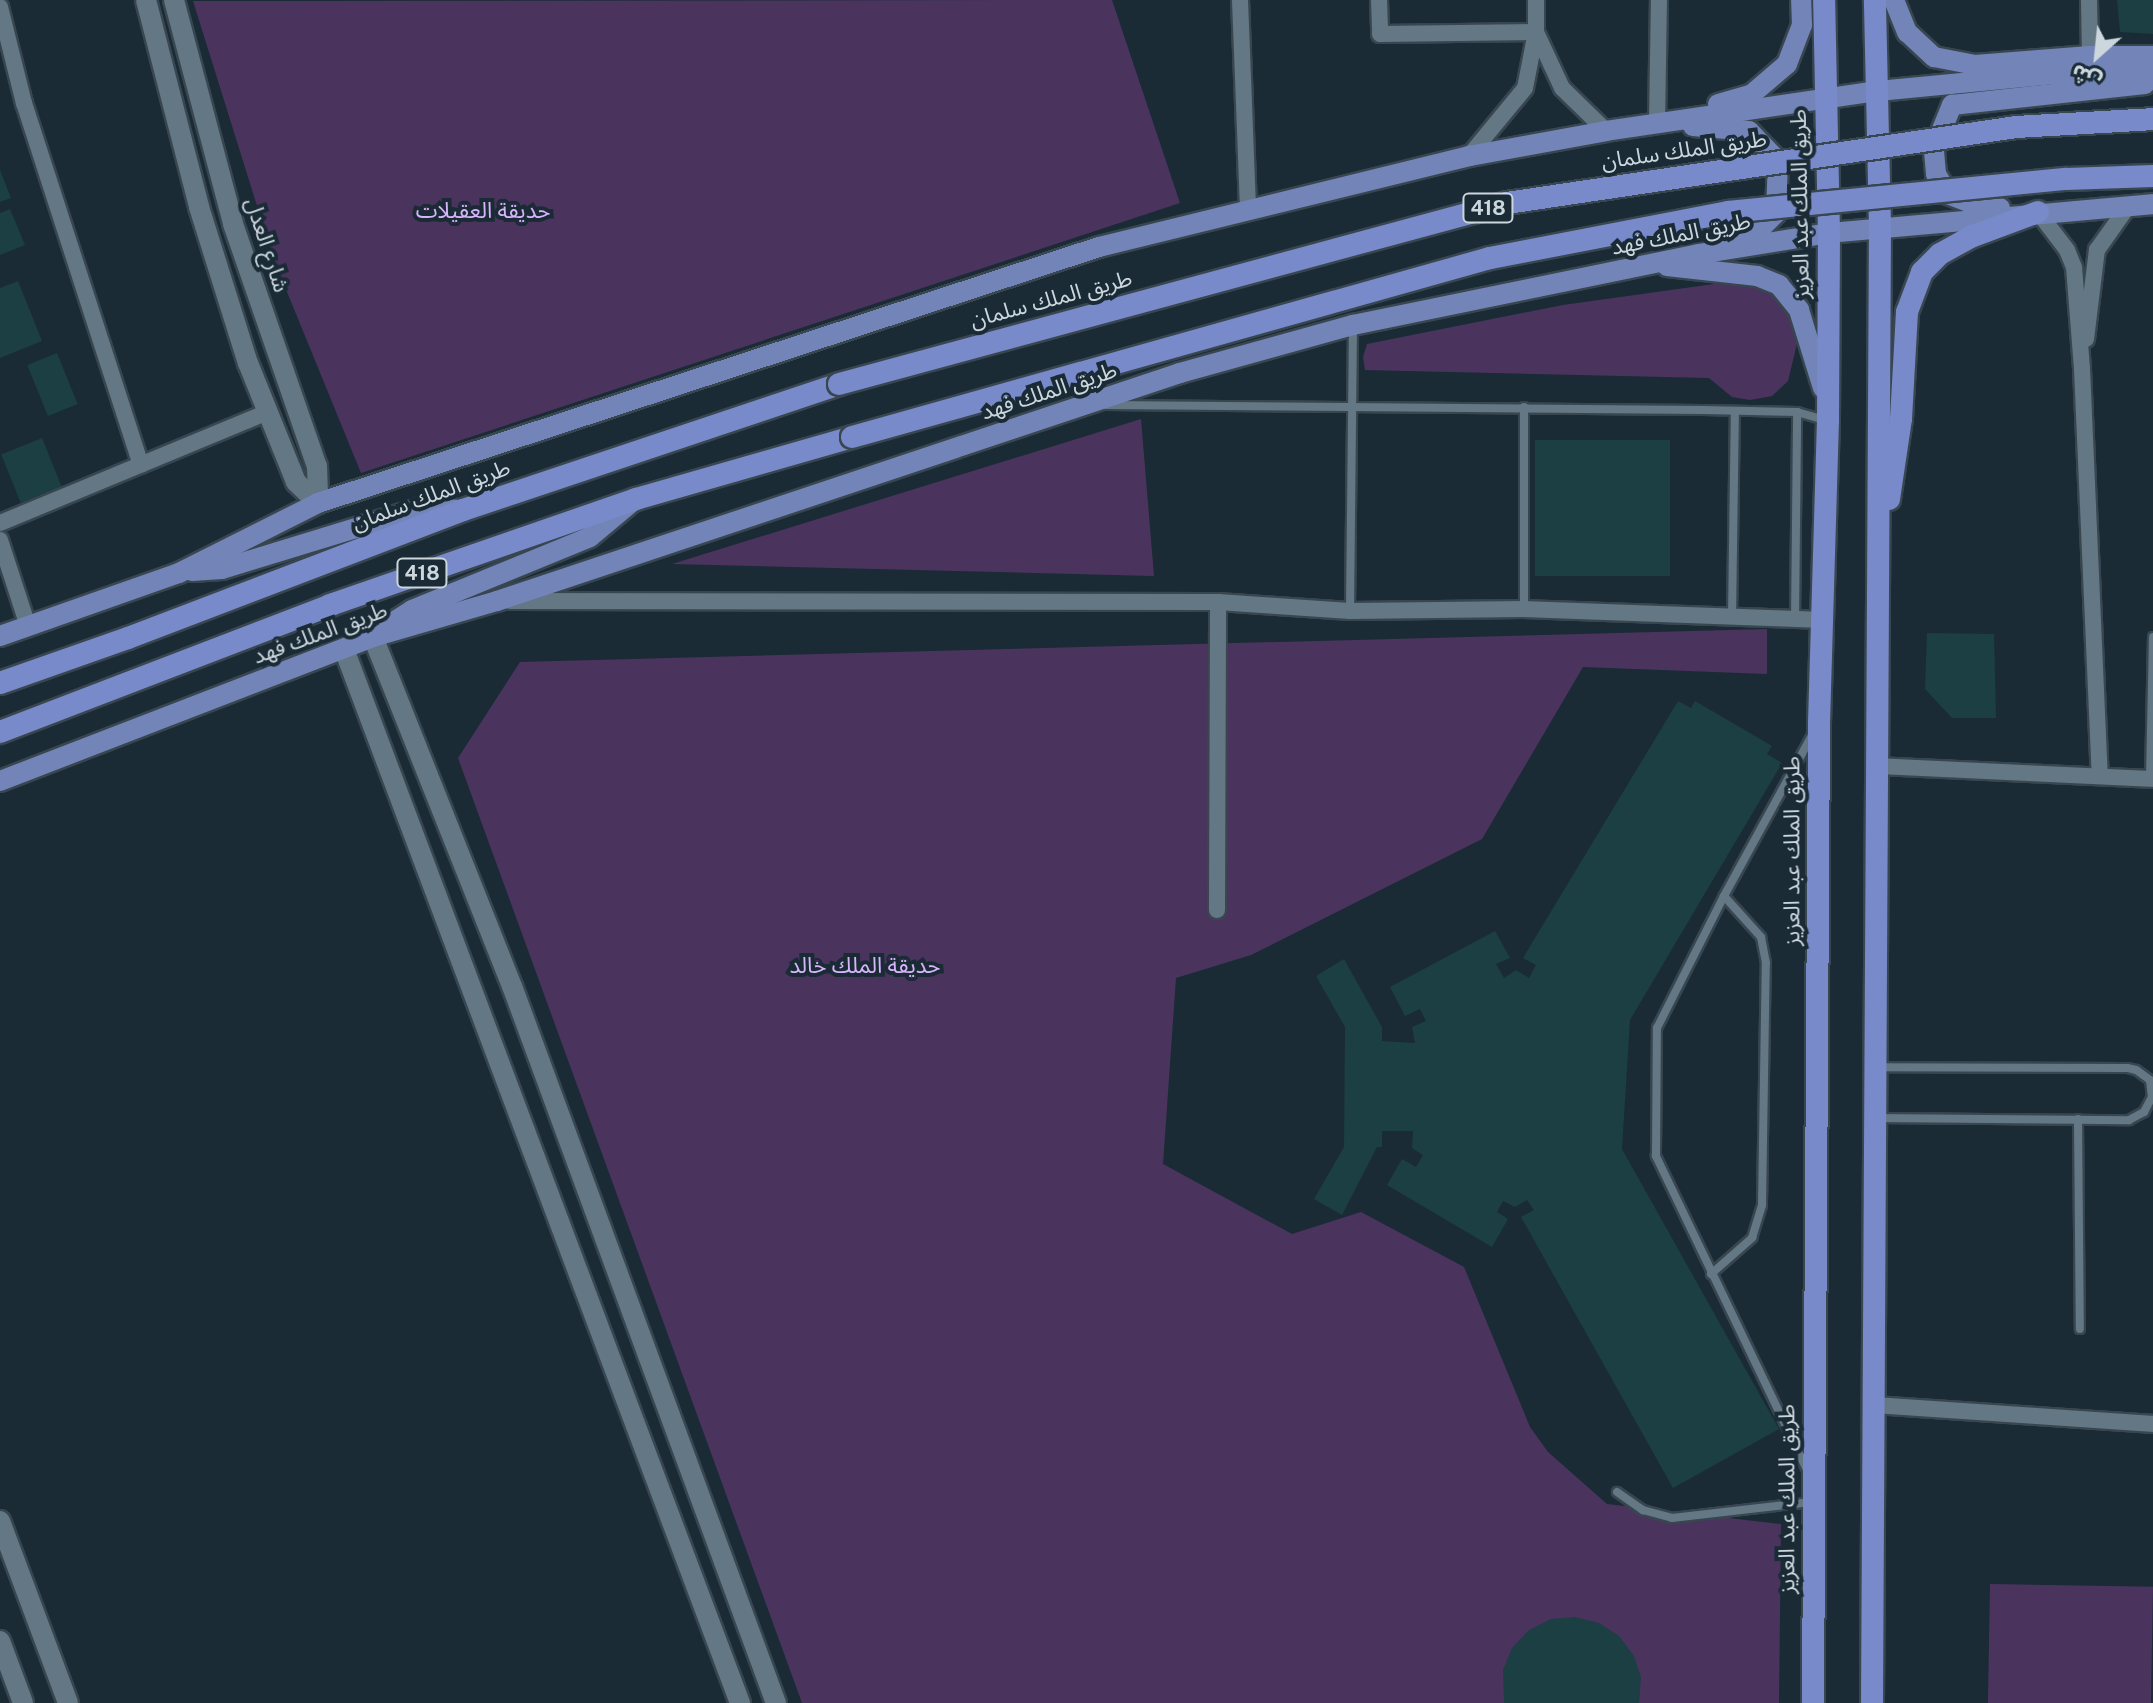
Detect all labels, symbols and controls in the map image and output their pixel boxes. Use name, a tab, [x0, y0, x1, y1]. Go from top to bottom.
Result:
north arrow	[2057, 16, 2137, 96]
text: ش	[2067, 59, 2105, 96]
street label: طريق الملك عبد العزيز	[1785, 109, 1815, 299]
street label: طريق الملك سلمان	[1600, 125, 1768, 175]
road number: 418	[1462, 192, 1514, 224]
street label: شارع العدل	[239, 194, 295, 296]
park label: حديقة العقيلات	[416, 198, 550, 224]
street label: طريق الملك فهد	[1609, 208, 1753, 260]
street label: طريق الملك سلمان	[967, 265, 1135, 333]
street label: طريق الملك فهد	[978, 357, 1120, 425]
street label: طريق الملك سلمان	[348, 454, 514, 536]
road number: 418	[396, 557, 448, 589]
street label: طريق الملك فهد	[249, 596, 391, 670]
street label: طريق الملك عبد العزيز	[1779, 756, 1805, 946]
park label: حديقة الملك خالد	[790, 953, 940, 979]
street label: طريق الملك عبد العزيز	[1774, 1404, 1800, 1594]

